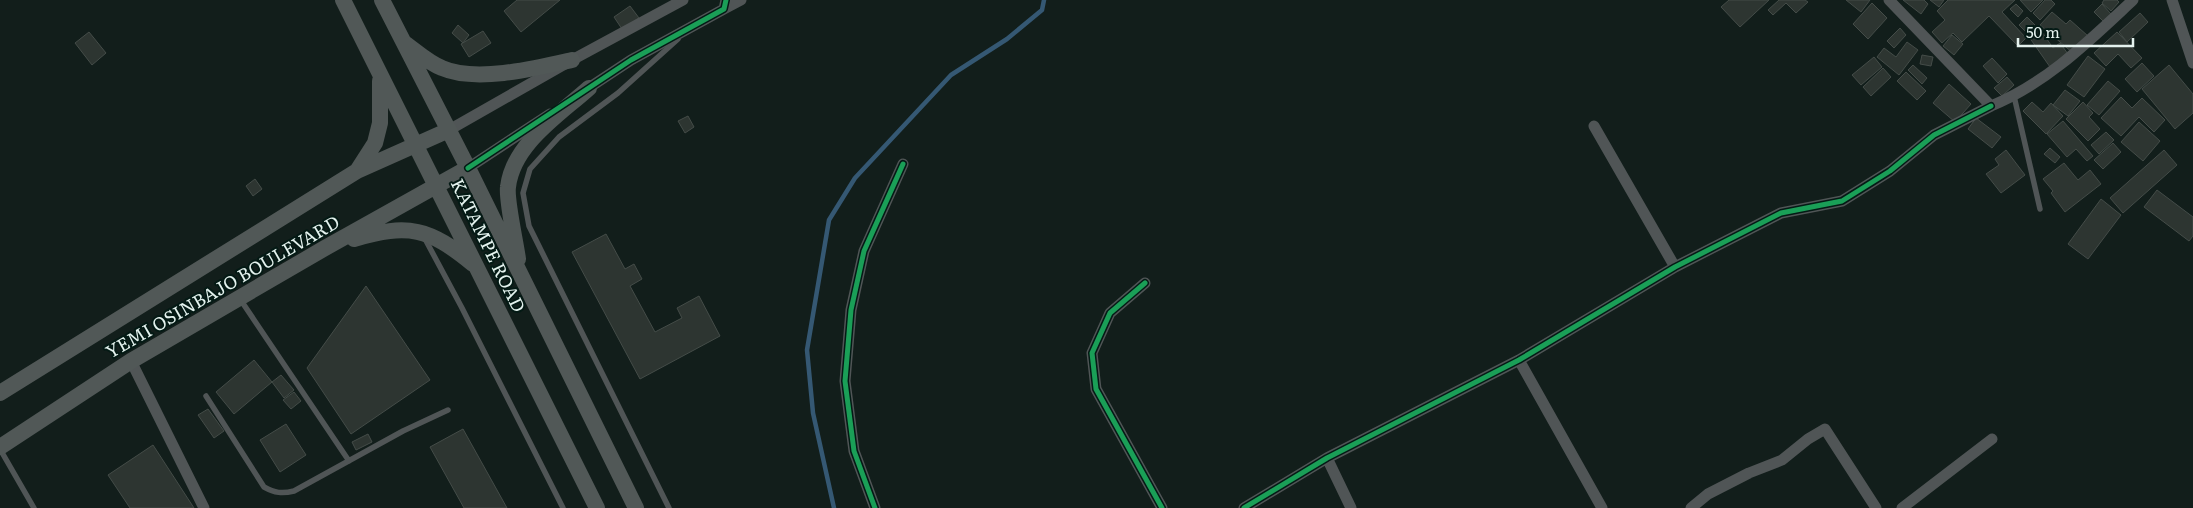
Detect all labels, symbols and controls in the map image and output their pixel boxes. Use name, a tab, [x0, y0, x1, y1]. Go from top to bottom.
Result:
scale bar	[2018, 15, 2133, 47]
text: 50 m	[2026, 20, 2060, 43]
street label: KATAMPE ROAD	[445, 174, 533, 316]
street label: YEMI OSINBAJO BOULEVARD	[100, 208, 344, 364]

